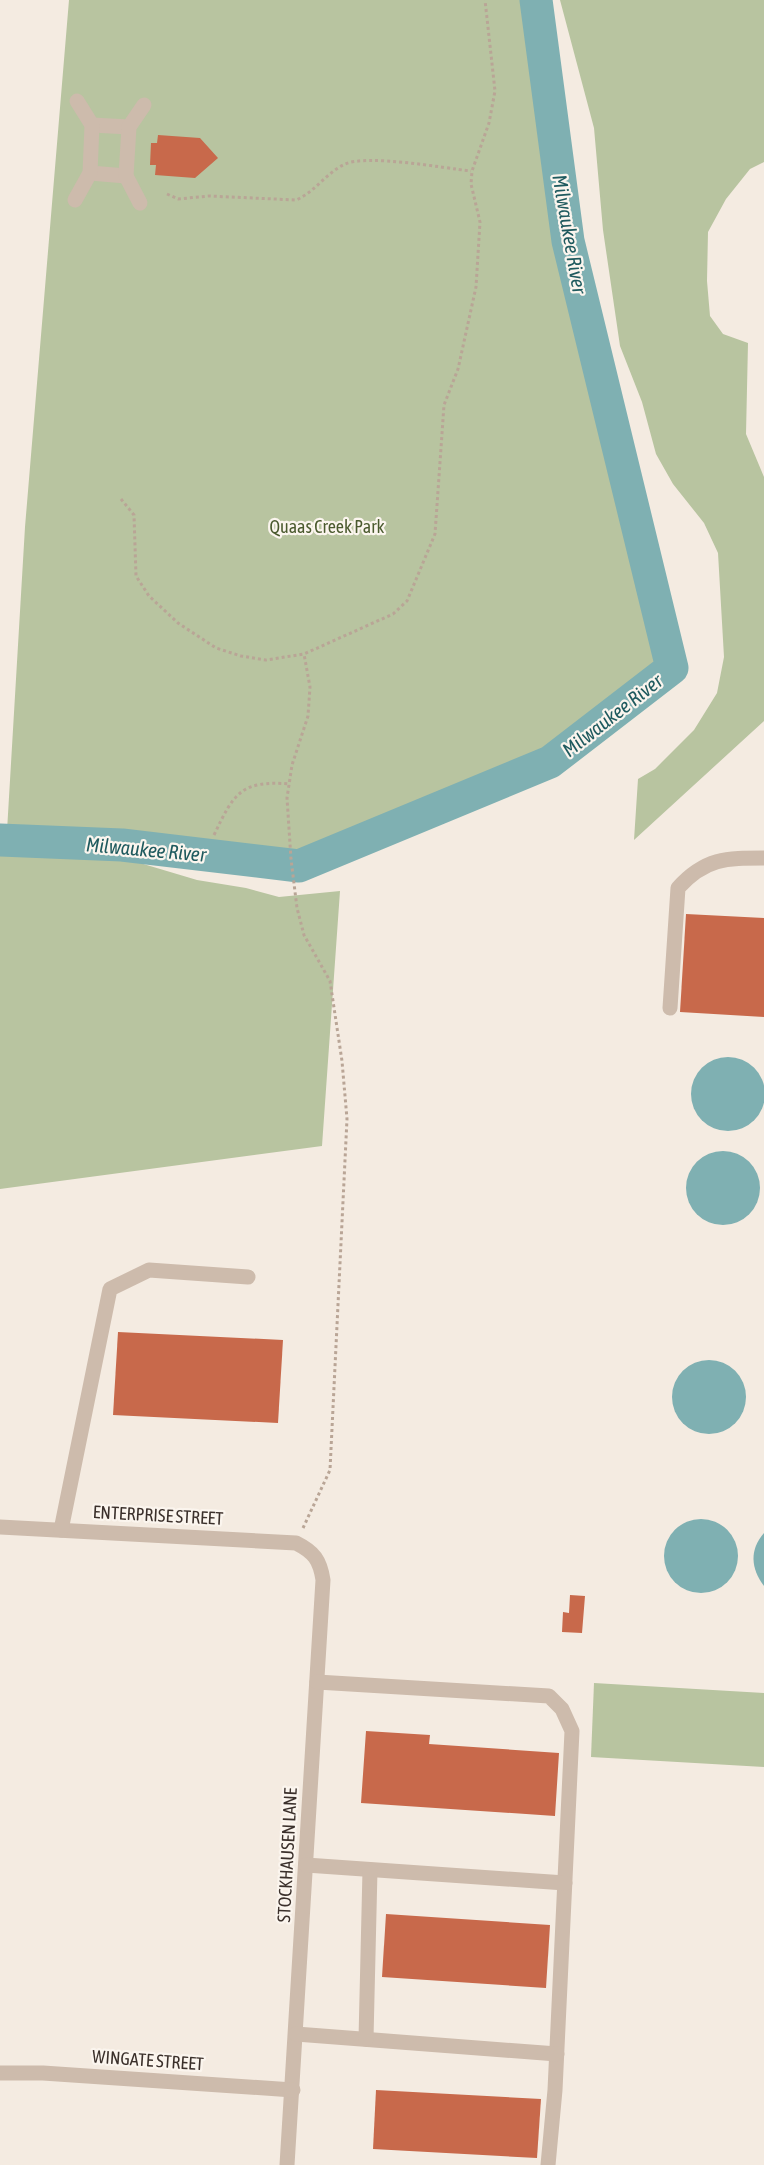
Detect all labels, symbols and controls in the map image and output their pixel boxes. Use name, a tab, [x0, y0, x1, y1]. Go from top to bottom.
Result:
water label: Milwaukee River	[548, 173, 592, 296]
park label: Quaas Creek Park	[270, 516, 385, 537]
water label: Milwaukee River	[558, 668, 667, 761]
water label: Milwaukee River	[85, 832, 208, 866]
street label: ENTERPRISE STREET	[92, 1501, 224, 1529]
street label: STOCKHAUSEN LANE	[273, 1787, 301, 1923]
street label: WINGATE STREET	[92, 2046, 205, 2074]

